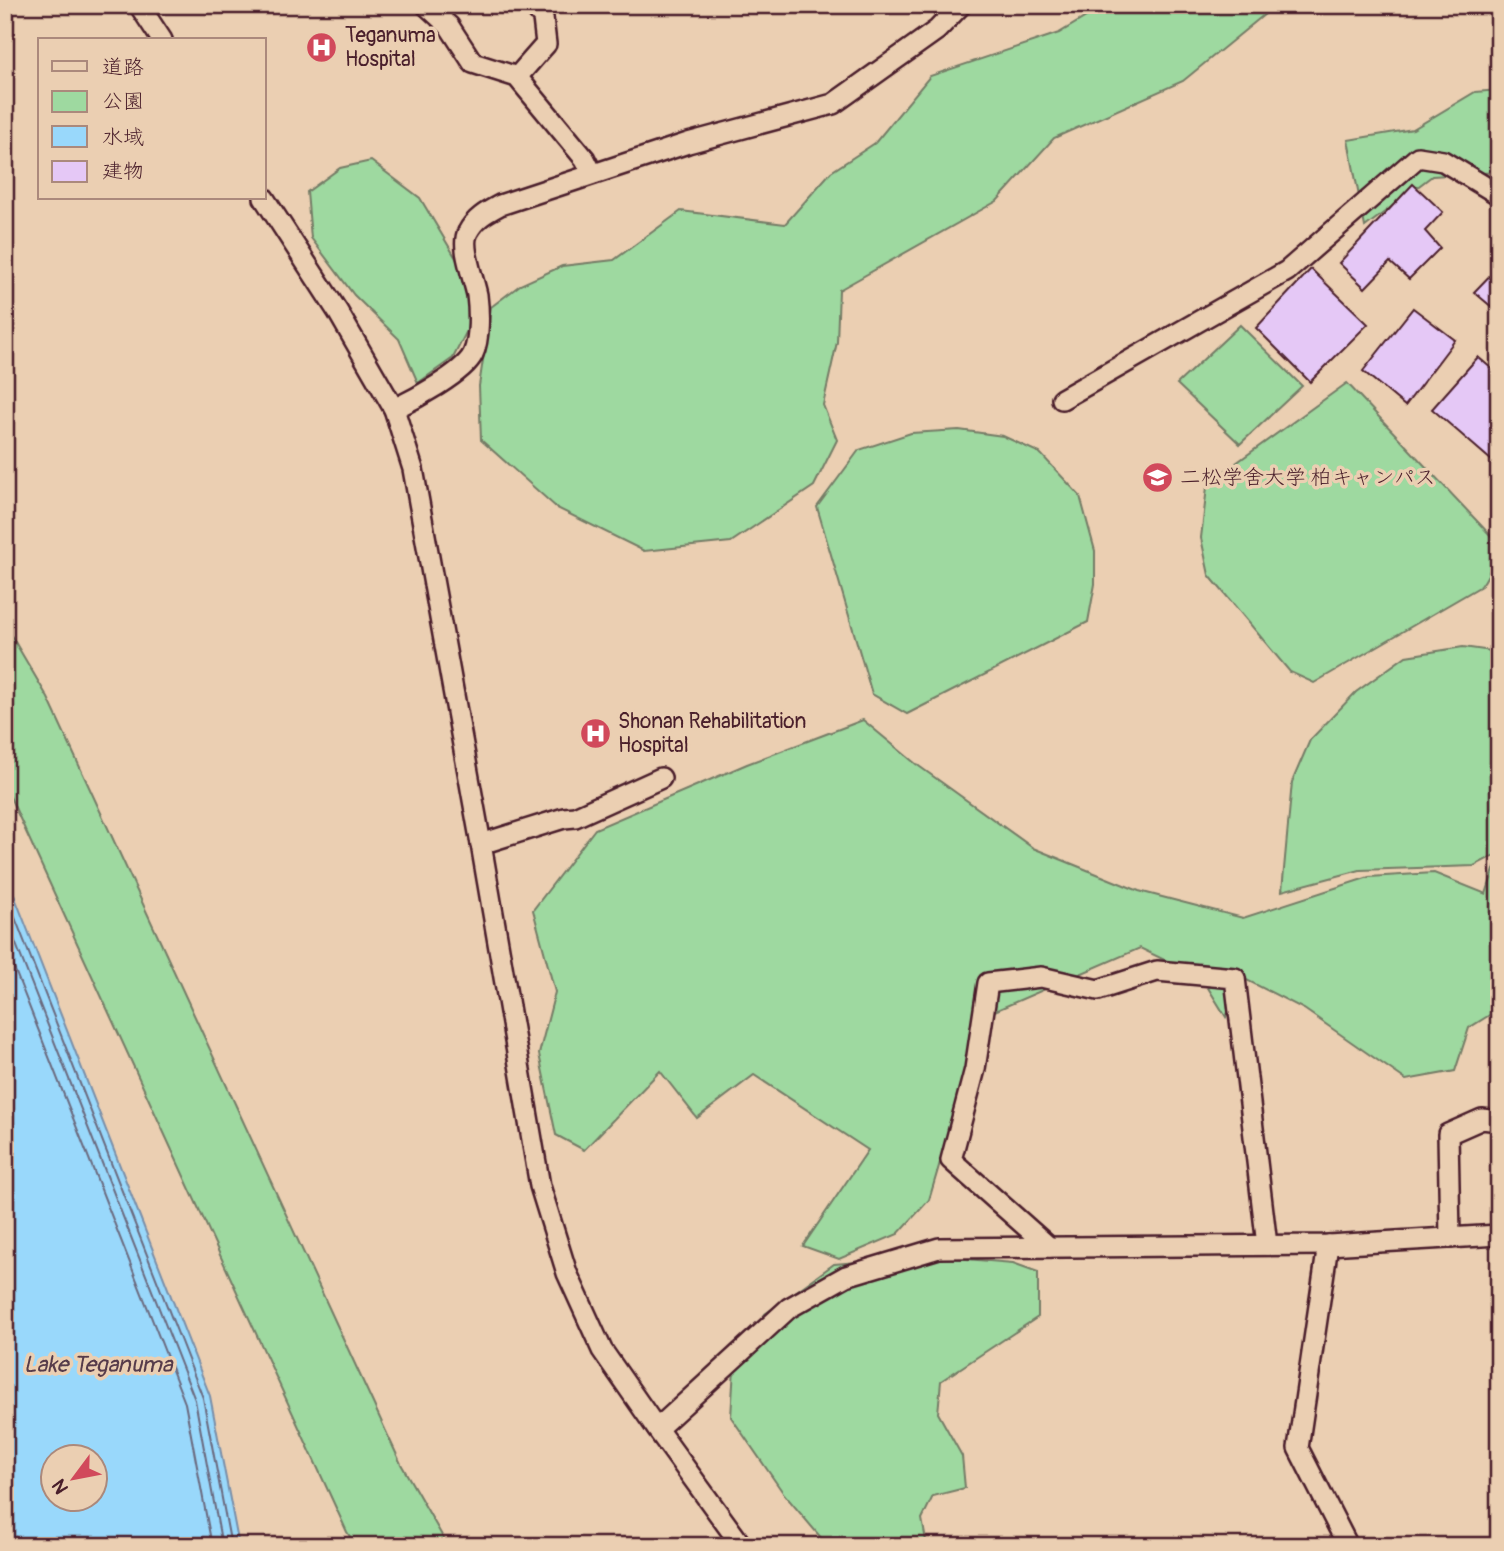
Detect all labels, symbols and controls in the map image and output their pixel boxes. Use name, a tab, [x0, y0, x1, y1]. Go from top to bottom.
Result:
place label: Teganuma Hospital	[345, 22, 436, 73]
hospital icon: Teganuma Hospital	[305, 30, 339, 64]
legend	[38, 38, 266, 200]
text: 道路	[102, 54, 144, 81]
text: 公園	[102, 88, 144, 115]
text: 水域	[102, 124, 144, 151]
text: 建物	[102, 158, 144, 185]
school or university icon: 二松学舍大学 柏キャンパス	[1140, 460, 1174, 494]
place label: 二松学舍大学 柏キャンパス	[1180, 464, 1436, 491]
place label: Shonan Rehabilitation Hospital	[618, 708, 806, 759]
hospital icon: Shonan Rehabilitation Hospital	[578, 716, 612, 750]
water label: Lake Teganuma	[24, 1350, 174, 1379]
north arrow	[38, 1442, 108, 1512]
text: N	[47, 1475, 74, 1498]

